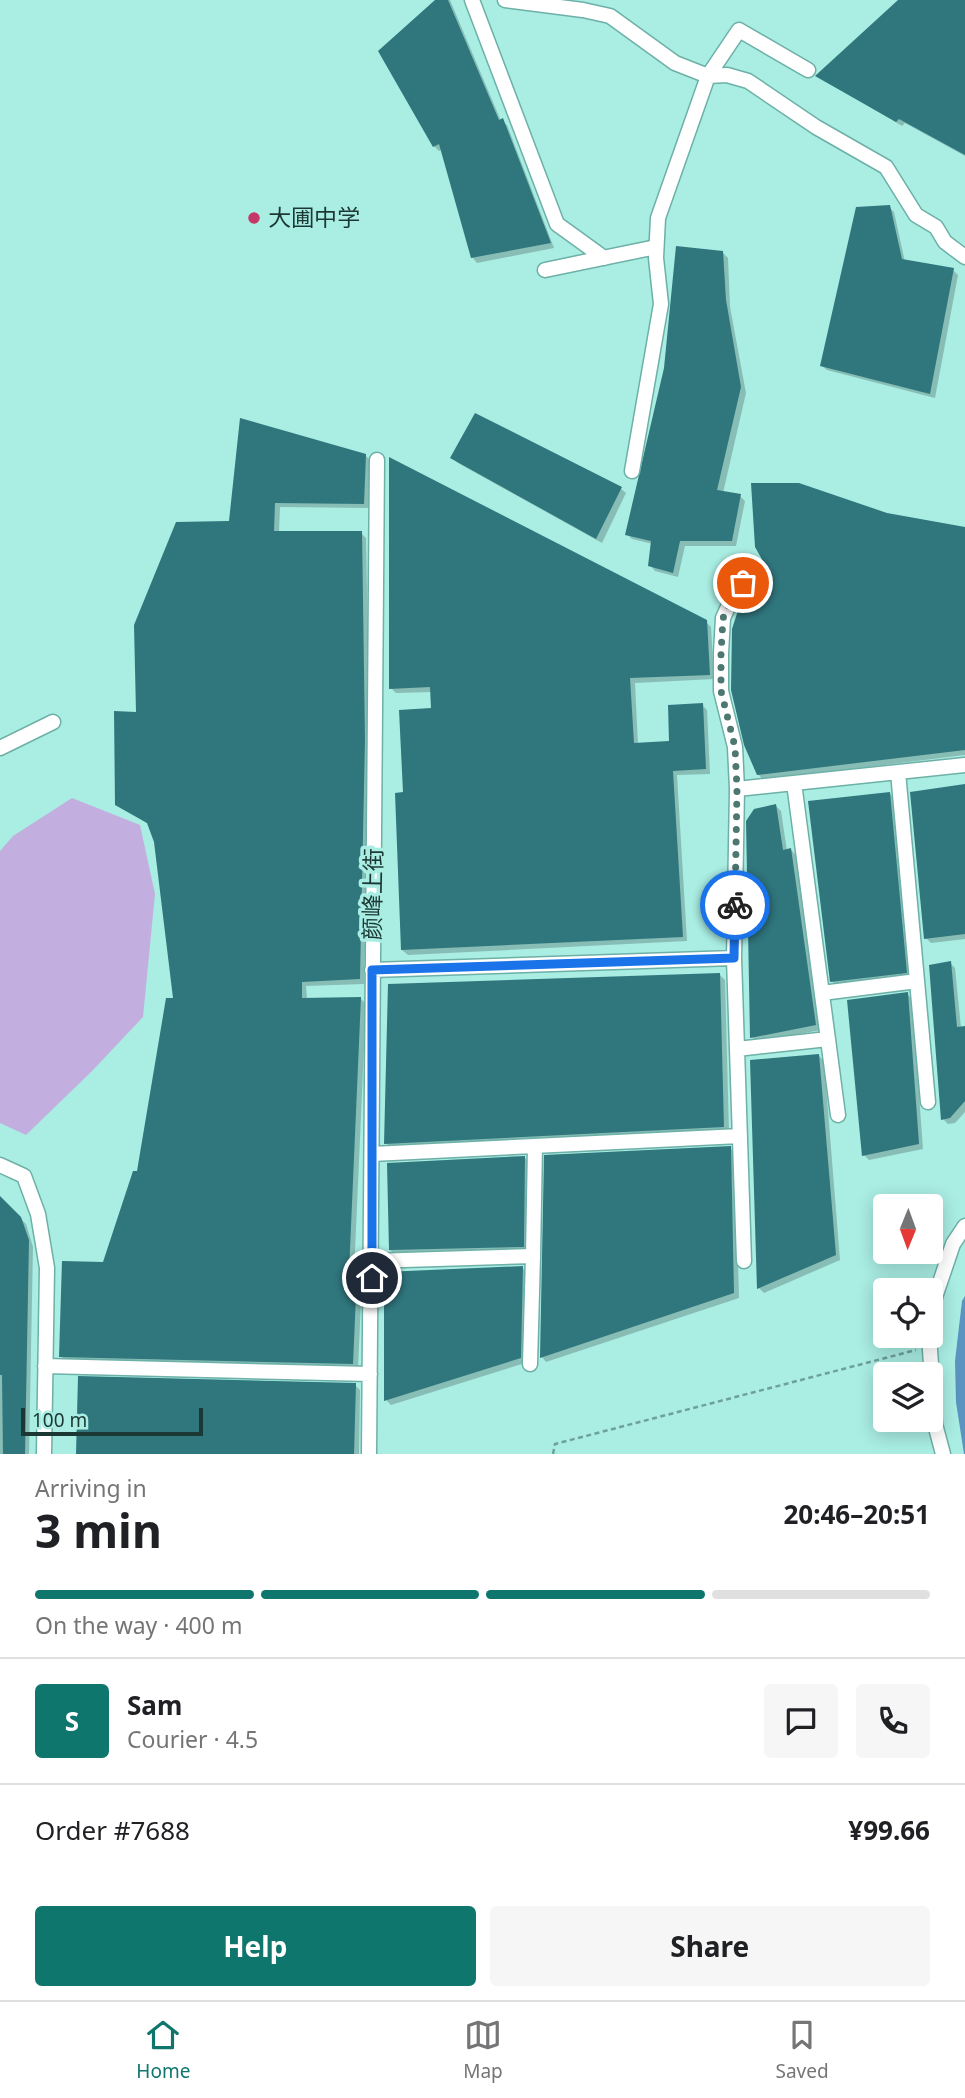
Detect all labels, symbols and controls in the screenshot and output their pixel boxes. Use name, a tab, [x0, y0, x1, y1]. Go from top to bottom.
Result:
place label: 大圃中学	[268, 201, 360, 233]
marker: 大圃中学	[246, 210, 262, 226]
pin	[713, 553, 773, 613]
icon: bag	[724, 564, 762, 602]
street label: 颜峰上街	[355, 848, 389, 940]
courier	[700, 870, 770, 940]
icon: bike	[716, 886, 754, 924]
north arrow	[873, 1194, 943, 1264]
map controls	[873, 1194, 943, 1432]
pin	[342, 1248, 402, 1308]
icon: home	[353, 1259, 391, 1297]
button: locate	[873, 1278, 943, 1348]
button: layers	[873, 1362, 943, 1432]
scale bar	[21, 1405, 203, 1437]
text: 100 m	[32, 1407, 87, 1433]
text: Arriving in	[35, 1472, 147, 1504]
text: 20:46–20:51	[783, 1496, 930, 1532]
text: 3 min	[35, 1499, 162, 1561]
text: On the way · 400 m	[35, 1609, 242, 1641]
button: chat	[764, 1684, 838, 1758]
button: phone	[856, 1684, 930, 1758]
text: Sam	[127, 1687, 182, 1723]
text: S	[65, 1703, 79, 1739]
text: Courier · 4.5	[127, 1723, 258, 1755]
text: Order #7688	[35, 1812, 190, 1848]
text: ¥99.66	[848, 1812, 930, 1848]
button: Help	[35, 1906, 476, 1986]
button: Share	[490, 1906, 930, 1986]
tab: Home	[136, 2016, 190, 2084]
tab: Map	[463, 2016, 503, 2084]
tab: Saved	[775, 2016, 829, 2084]

